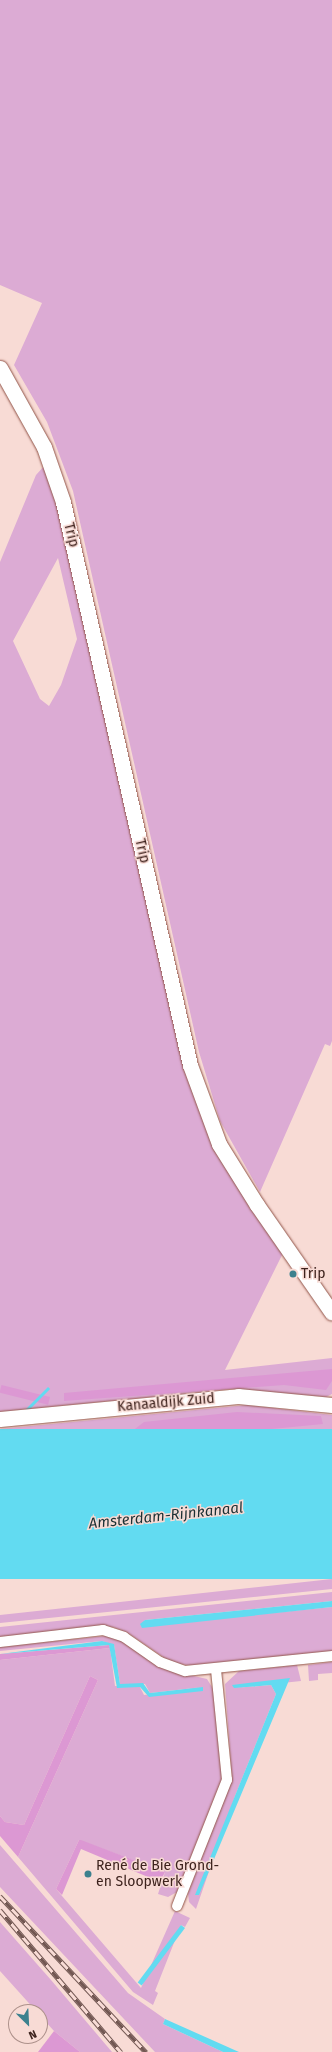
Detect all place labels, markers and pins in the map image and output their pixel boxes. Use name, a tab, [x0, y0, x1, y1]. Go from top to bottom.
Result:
place label: Trip	[301, 1266, 325, 1282]
marker: Trip	[288, 1269, 298, 1279]
place label: René de Bie Grond- en Sloopwerk	[96, 1858, 219, 1890]
marker: René de Bie Grond- en Sloopwerk	[83, 1869, 93, 1879]

